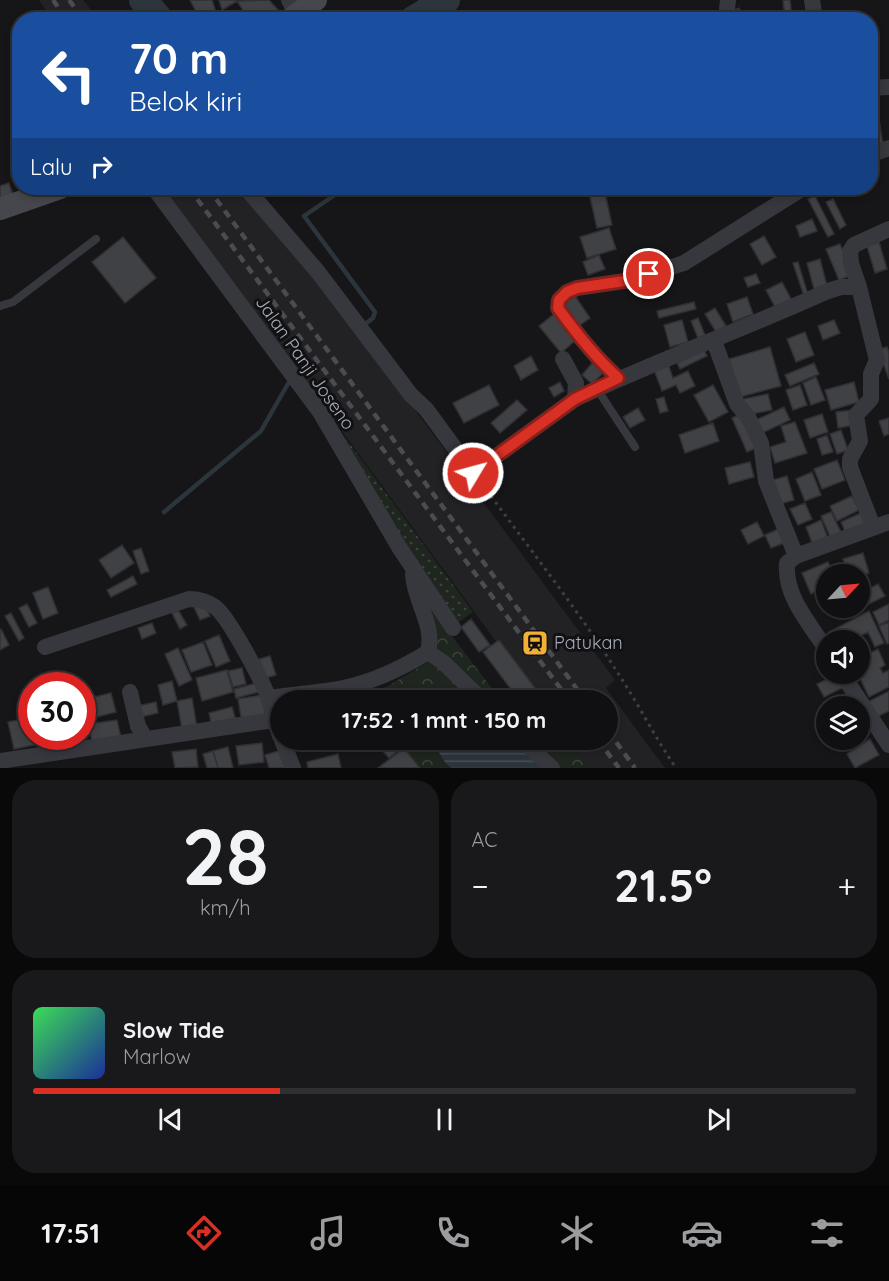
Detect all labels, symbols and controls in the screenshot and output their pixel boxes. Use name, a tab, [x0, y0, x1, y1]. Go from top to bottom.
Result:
text: 70 m	[129, 32, 228, 85]
icon: left	[30, 36, 108, 114]
text: Belok kiri	[129, 84, 242, 118]
icon: right	[85, 150, 118, 183]
text: Lalu	[30, 153, 73, 181]
pin	[623, 248, 674, 299]
icon: arrive	[632, 257, 665, 290]
street label: Jalan Panji Joseno	[251, 291, 360, 434]
position arrow	[441, 441, 505, 505]
north arrow	[816, 564, 870, 618]
map controls	[816, 564, 870, 750]
station icon: Patukan	[520, 628, 550, 658]
button: sound	[816, 630, 870, 684]
place label: Patukan	[554, 631, 623, 654]
speed limit sign: 30	[18, 672, 96, 750]
button: layers	[816, 696, 870, 750]
text: 17:52 · 1 mnt · 150 m	[342, 706, 546, 734]
text: 28	[182, 807, 269, 905]
text: AC	[472, 827, 497, 852]
text: 21.5°	[614, 857, 712, 913]
text: −	[472, 865, 489, 906]
text: +	[837, 865, 856, 906]
text: km/h	[200, 895, 251, 920]
text: Slow Tide	[123, 1016, 224, 1044]
text: Marlow	[123, 1044, 191, 1069]
icon: previous	[154, 1103, 187, 1136]
icon: pause	[428, 1103, 461, 1136]
icon: next	[702, 1103, 735, 1136]
icon: directions	[183, 1212, 225, 1254]
icon: music	[307, 1212, 349, 1254]
icon: phone	[432, 1212, 474, 1254]
icon: climate	[556, 1212, 598, 1254]
icon: car	[681, 1212, 723, 1254]
icon: filters	[806, 1212, 848, 1254]
text: 17:51	[41, 1216, 100, 1250]

